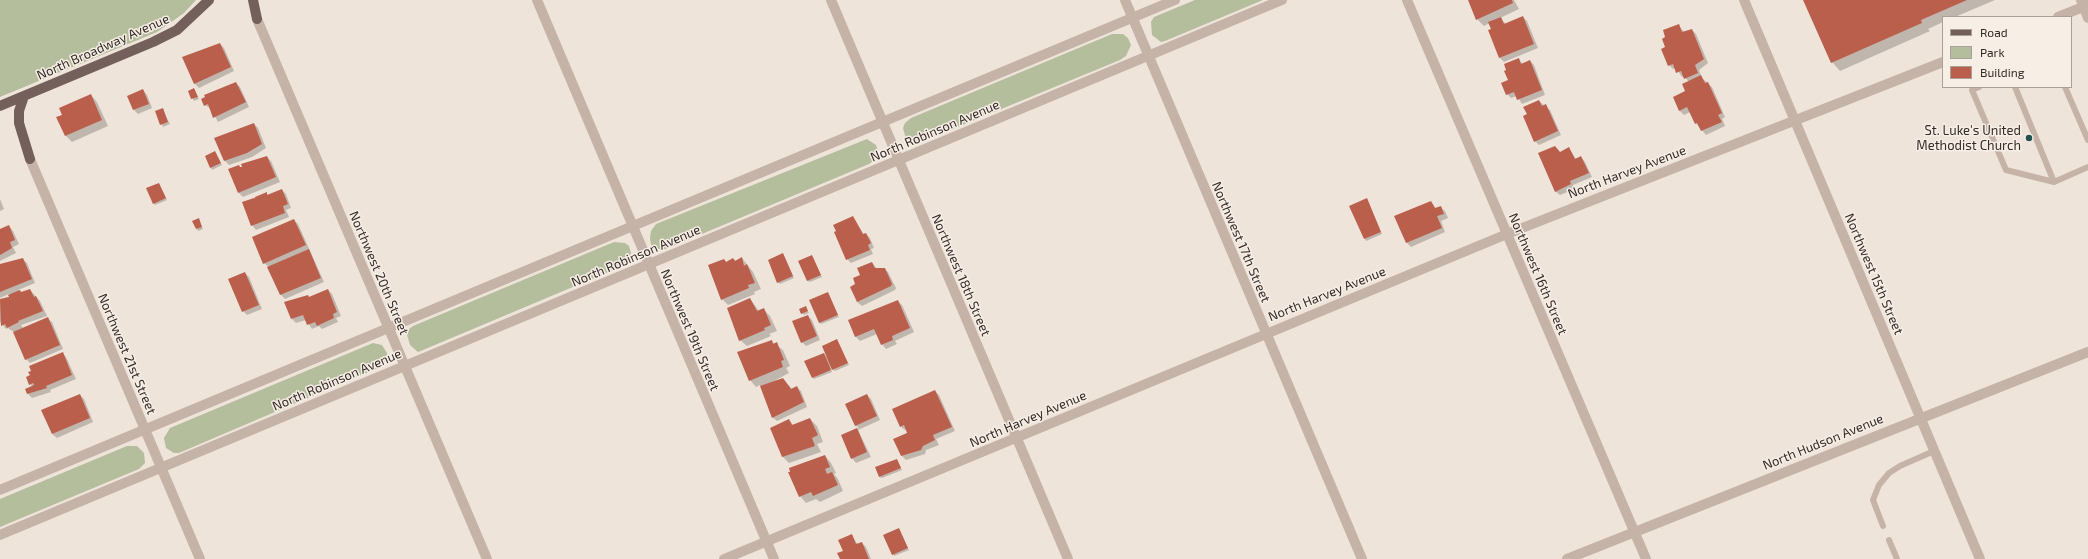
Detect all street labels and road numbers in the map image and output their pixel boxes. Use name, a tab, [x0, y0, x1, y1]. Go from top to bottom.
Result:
street label: North Broadway Avenue	[34, 11, 172, 83]
street label: North Robinson Avenue	[868, 97, 1002, 165]
street label: North Harvey Avenue	[1566, 142, 1688, 202]
street label: Northwest 17th Street	[1208, 179, 1274, 305]
street label: Northwest 20th Street	[346, 209, 412, 337]
street label: Northwest 16th Street	[1505, 211, 1571, 337]
street label: Northwest 15th Street	[1841, 211, 1907, 337]
street label: Northwest 18th Street	[928, 212, 994, 338]
street label: North Robinson Avenue	[569, 222, 703, 290]
street label: North Harvey Avenue	[1266, 263, 1388, 325]
street label: Northwest 19th Street	[657, 267, 723, 393]
street label: Northwest 21st Street	[95, 291, 159, 417]
street label: North Robinson Avenue	[270, 346, 404, 414]
street label: North Harvey Avenue	[967, 387, 1089, 451]
street label: North Hudson Avenue	[1760, 411, 1886, 473]

